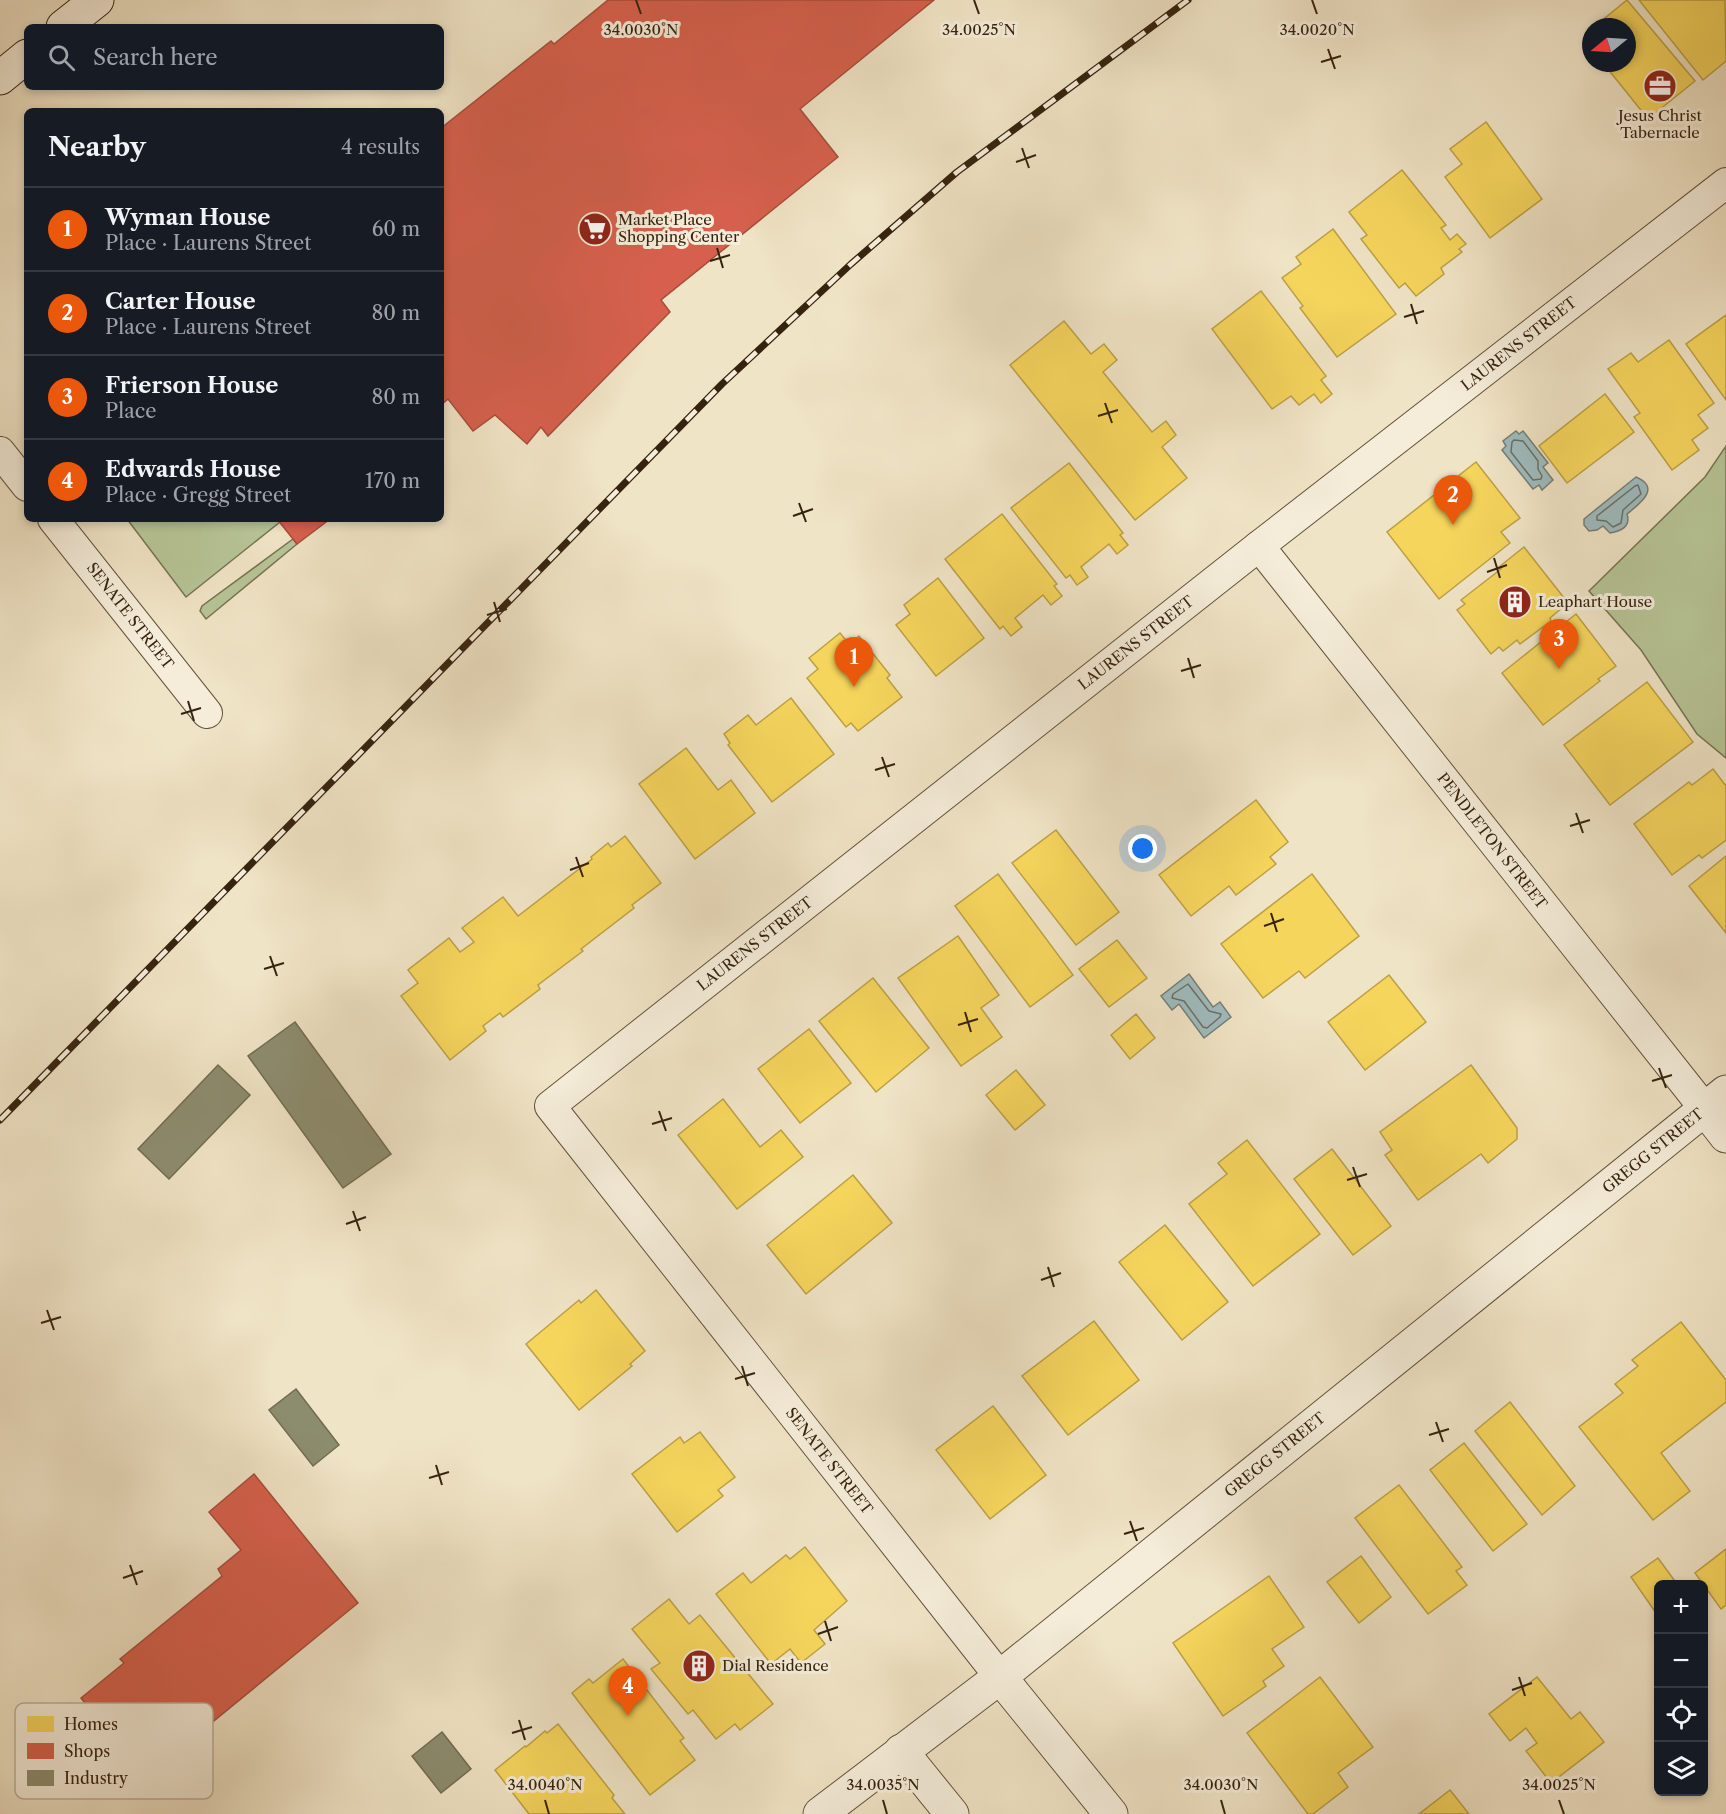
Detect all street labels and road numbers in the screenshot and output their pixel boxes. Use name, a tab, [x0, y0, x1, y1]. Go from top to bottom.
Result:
street label: LAURENS STREET	[1457, 292, 1581, 395]
street label: SENATE STREET	[83, 558, 178, 673]
street label: LAURENS STREET	[1074, 591, 1198, 694]
street label: PENDLETON STREET	[1433, 769, 1552, 913]
street label: LAURENS STREET	[693, 892, 817, 995]
street label: GREGG STREET	[1598, 1104, 1708, 1197]
street label: SENATE STREET	[782, 1403, 877, 1518]
street label: GREGG STREET	[1220, 1408, 1330, 1501]

